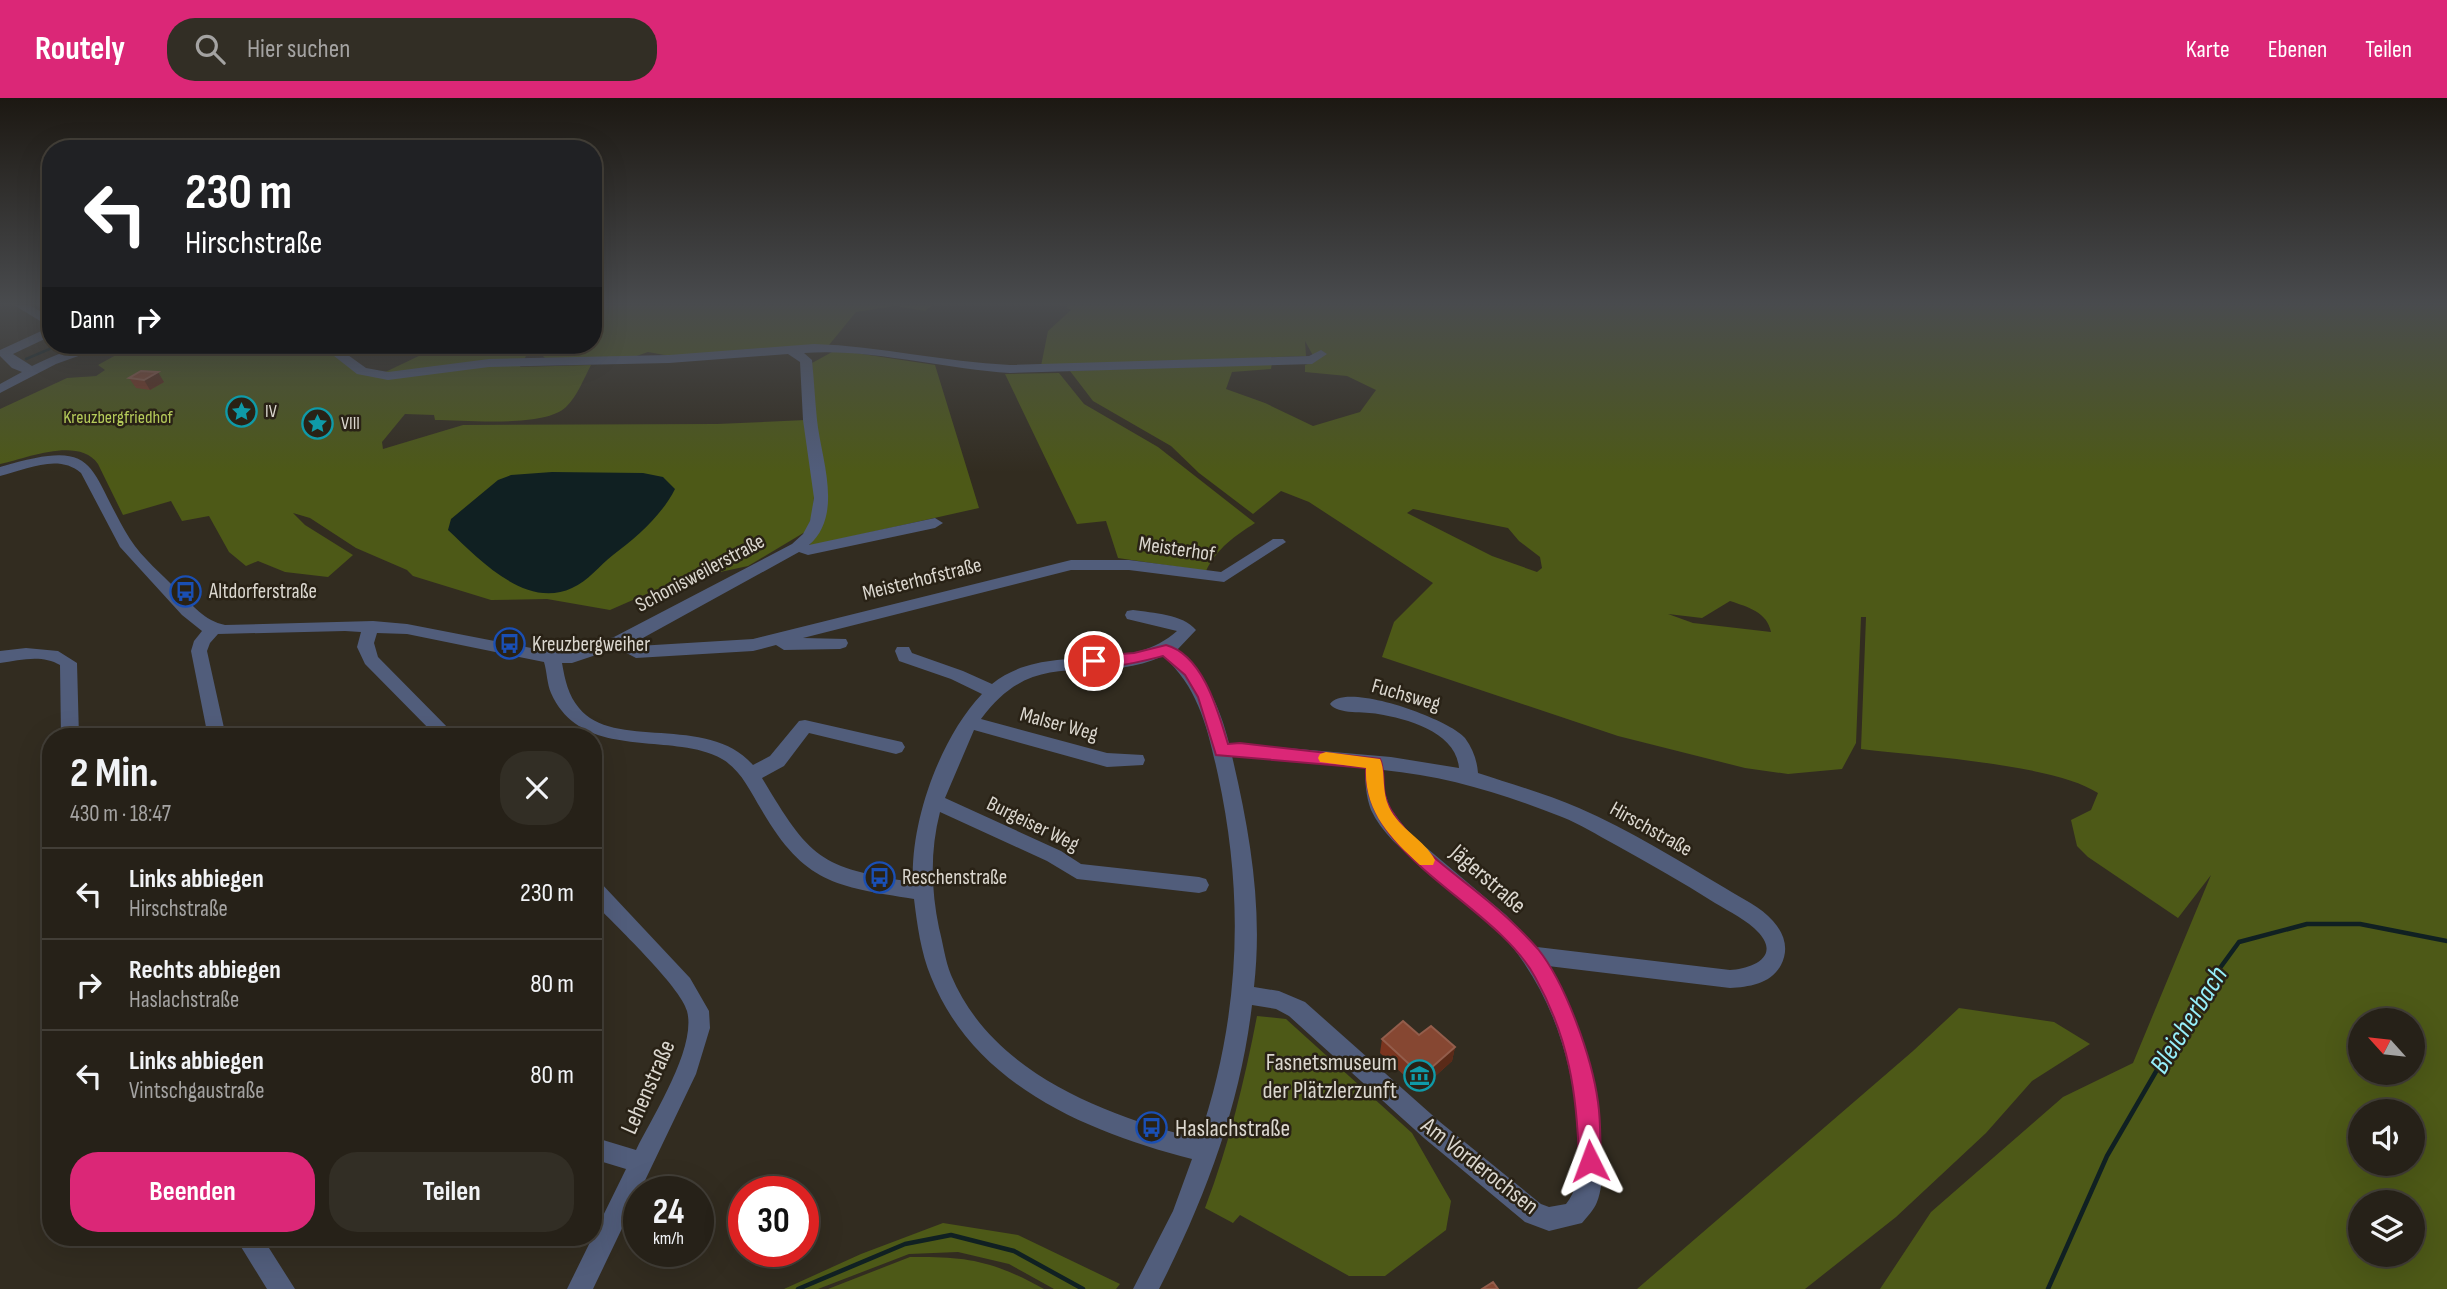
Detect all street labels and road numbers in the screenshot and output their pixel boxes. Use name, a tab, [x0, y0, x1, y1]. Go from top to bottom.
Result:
street label: Schonisweilerstraße	[631, 528, 769, 618]
street label: Meisterhof	[1137, 531, 1218, 567]
street label: Meisterhofstraße	[860, 552, 984, 606]
street label: Fuchsweg	[1369, 673, 1443, 717]
street label: Malser Weg	[1017, 702, 1101, 746]
street label: Burgeiser Weg	[983, 791, 1083, 857]
street label: Hirschstraße	[1605, 796, 1697, 862]
street label: Jägerstraße	[1443, 837, 1532, 920]
street label: Lehenstraße	[614, 1035, 682, 1139]
street label: Am Vorderochsen	[1415, 1111, 1544, 1221]

